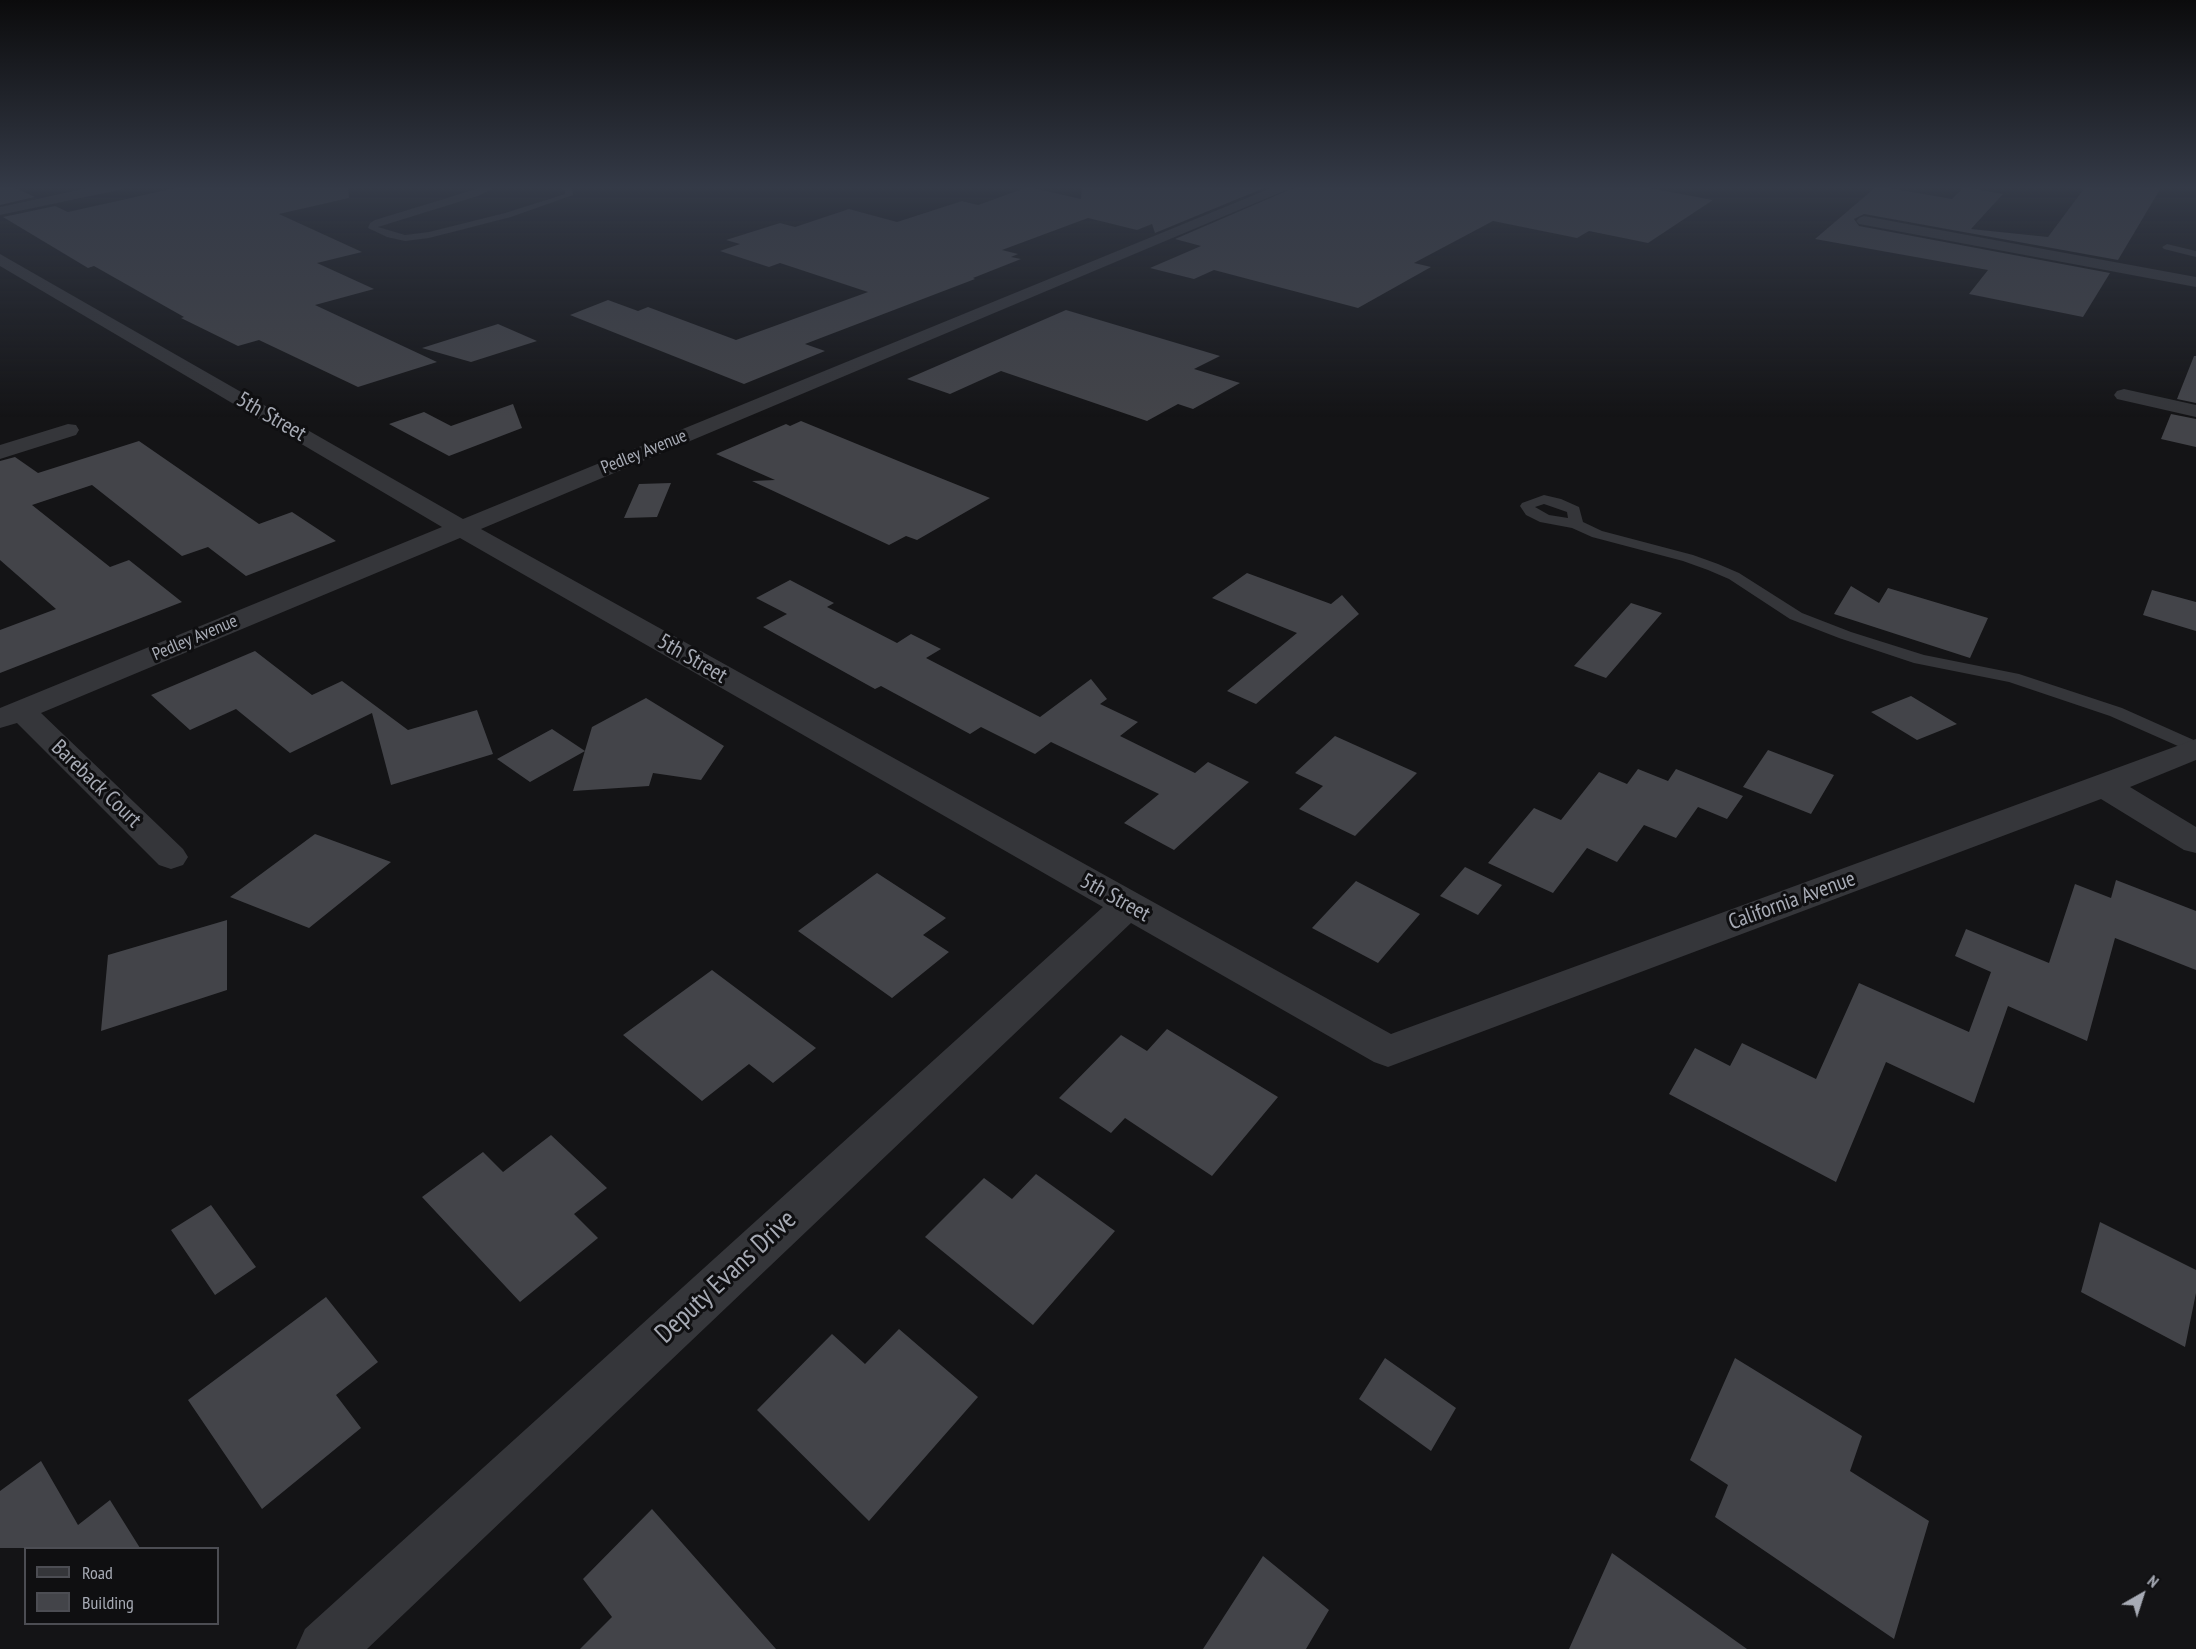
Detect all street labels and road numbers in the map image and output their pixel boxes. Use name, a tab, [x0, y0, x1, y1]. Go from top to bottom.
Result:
street label: 5th Street	[232, 387, 310, 447]
street label: Pedley Avenue	[598, 425, 690, 479]
street label: Pedley Avenue	[149, 610, 241, 666]
street label: 5th Street	[653, 629, 731, 689]
street label: Bareback Court	[46, 735, 146, 833]
street label: California Avenue	[1725, 866, 1859, 936]
street label: 5th Street	[1075, 868, 1155, 928]
street label: Deputy Evans Drive	[649, 1204, 803, 1350]

